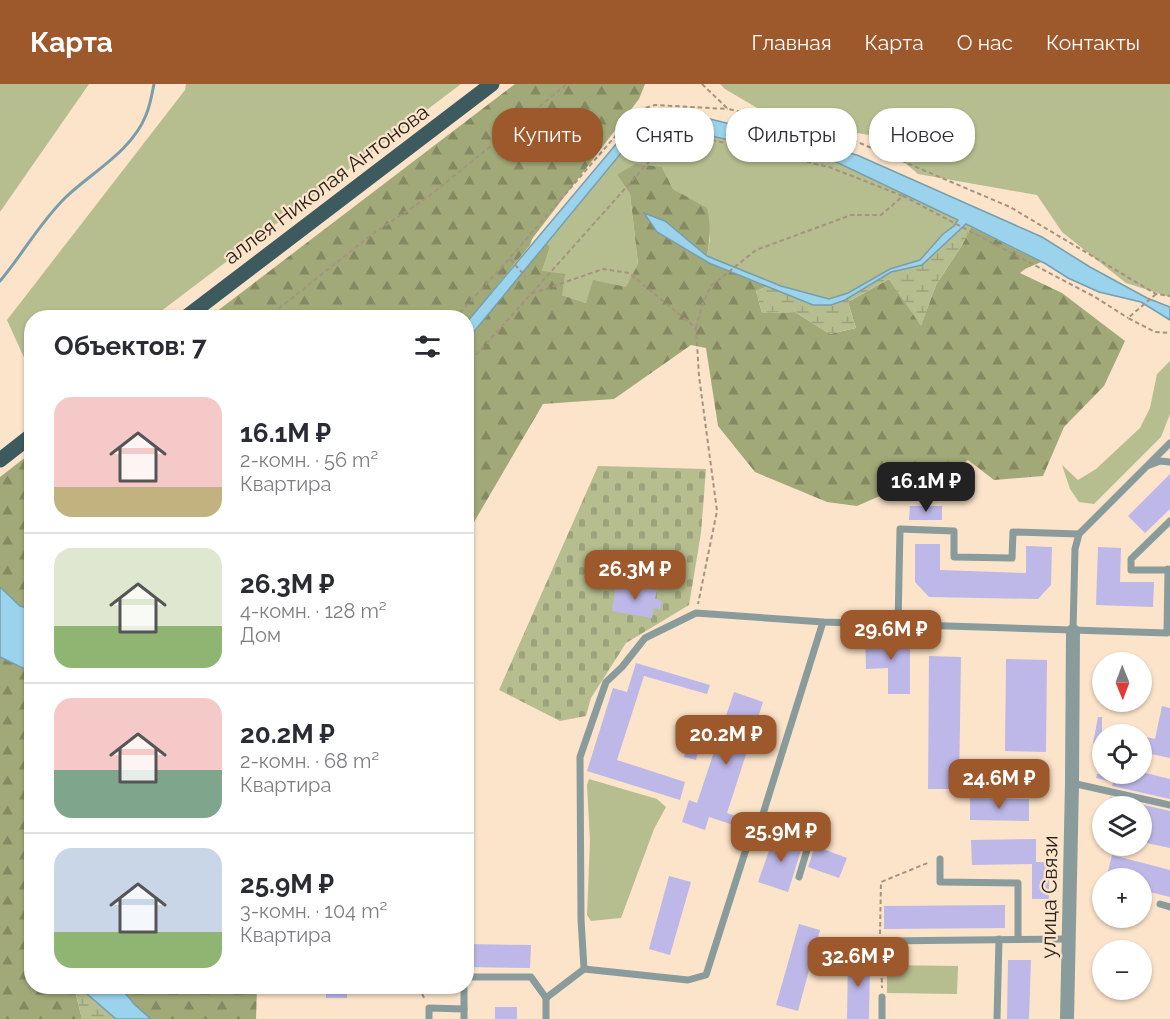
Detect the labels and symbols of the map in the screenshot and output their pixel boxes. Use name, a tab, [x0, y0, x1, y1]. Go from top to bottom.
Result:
street label: аллея Николая Антонова	[219, 99, 433, 269]
pin: 16.1M ₽	[871, 462, 981, 513]
pin: 26.3M ₽	[580, 550, 690, 601]
pin: 29.6M ₽	[836, 610, 946, 661]
north arrow	[1092, 652, 1152, 712]
pin: 20.2M ₽	[671, 715, 781, 766]
pin: 24.6M ₽	[944, 759, 1054, 810]
pin: 25.9M ₽	[726, 812, 836, 863]
street label: улица Связи	[1035, 835, 1063, 959]
pin: 32.6M ₽	[803, 937, 913, 988]

